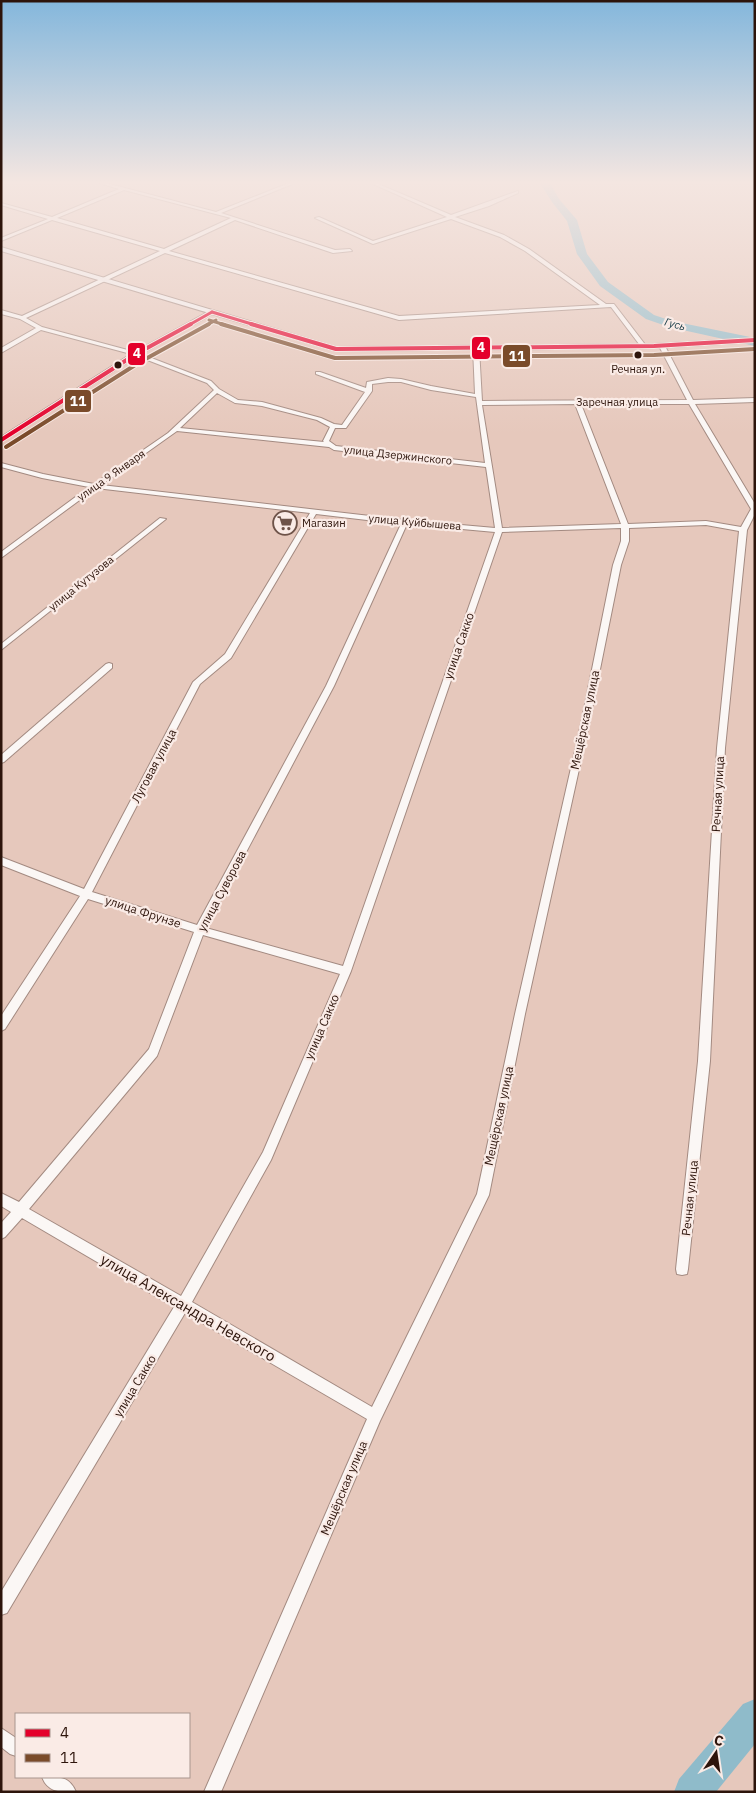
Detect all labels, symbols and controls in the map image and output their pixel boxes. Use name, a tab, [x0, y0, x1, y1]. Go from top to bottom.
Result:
water label: Гусь	[663, 315, 687, 333]
line badge: 4	[471, 336, 491, 360]
text: 4	[477, 338, 485, 356]
line badge: 4	[127, 342, 146, 366]
text: 4	[133, 344, 141, 362]
line badge: 11	[502, 344, 531, 368]
text: 11	[509, 347, 526, 365]
marker: Речная ул.	[633, 350, 643, 360]
unlabelled marker	[113, 360, 123, 370]
place label: Речная ул.	[611, 362, 665, 376]
line badge: 11	[64, 389, 92, 413]
text: 11	[70, 392, 87, 410]
street label: Заречная улица	[576, 395, 658, 409]
street label: улица Дзержинского	[343, 442, 453, 468]
street label: улица 9 Января	[74, 446, 148, 504]
supermarket icon: Магазин	[272, 510, 298, 536]
street label: улица Куйбышева	[368, 511, 462, 533]
place label: Магазин	[302, 516, 346, 530]
street label: улица Кутузова	[45, 552, 117, 614]
street label: улица Сакко	[440, 610, 477, 681]
street label: Мещёрская улица	[567, 668, 602, 771]
street label: Луговая улица	[128, 726, 180, 805]
street label: Речная улица	[708, 755, 727, 832]
street label: улица Суворова	[194, 847, 250, 934]
street label: улица Фрунзе	[103, 892, 183, 931]
street label: улица Сакко	[301, 992, 342, 1062]
street label: Мещёрская улица	[481, 1064, 516, 1167]
street label: Речная улица	[678, 1159, 701, 1237]
street label: улица Александра Невского	[97, 1250, 279, 1366]
street label: улица Сакко	[110, 1352, 159, 1419]
street label: Мещёрская улица	[317, 1438, 370, 1537]
legend	[15, 1713, 190, 1778]
text: 4	[60, 1723, 69, 1742]
north arrow	[691, 1728, 741, 1778]
text: С	[712, 1731, 725, 1750]
text: 11	[60, 1748, 78, 1767]

